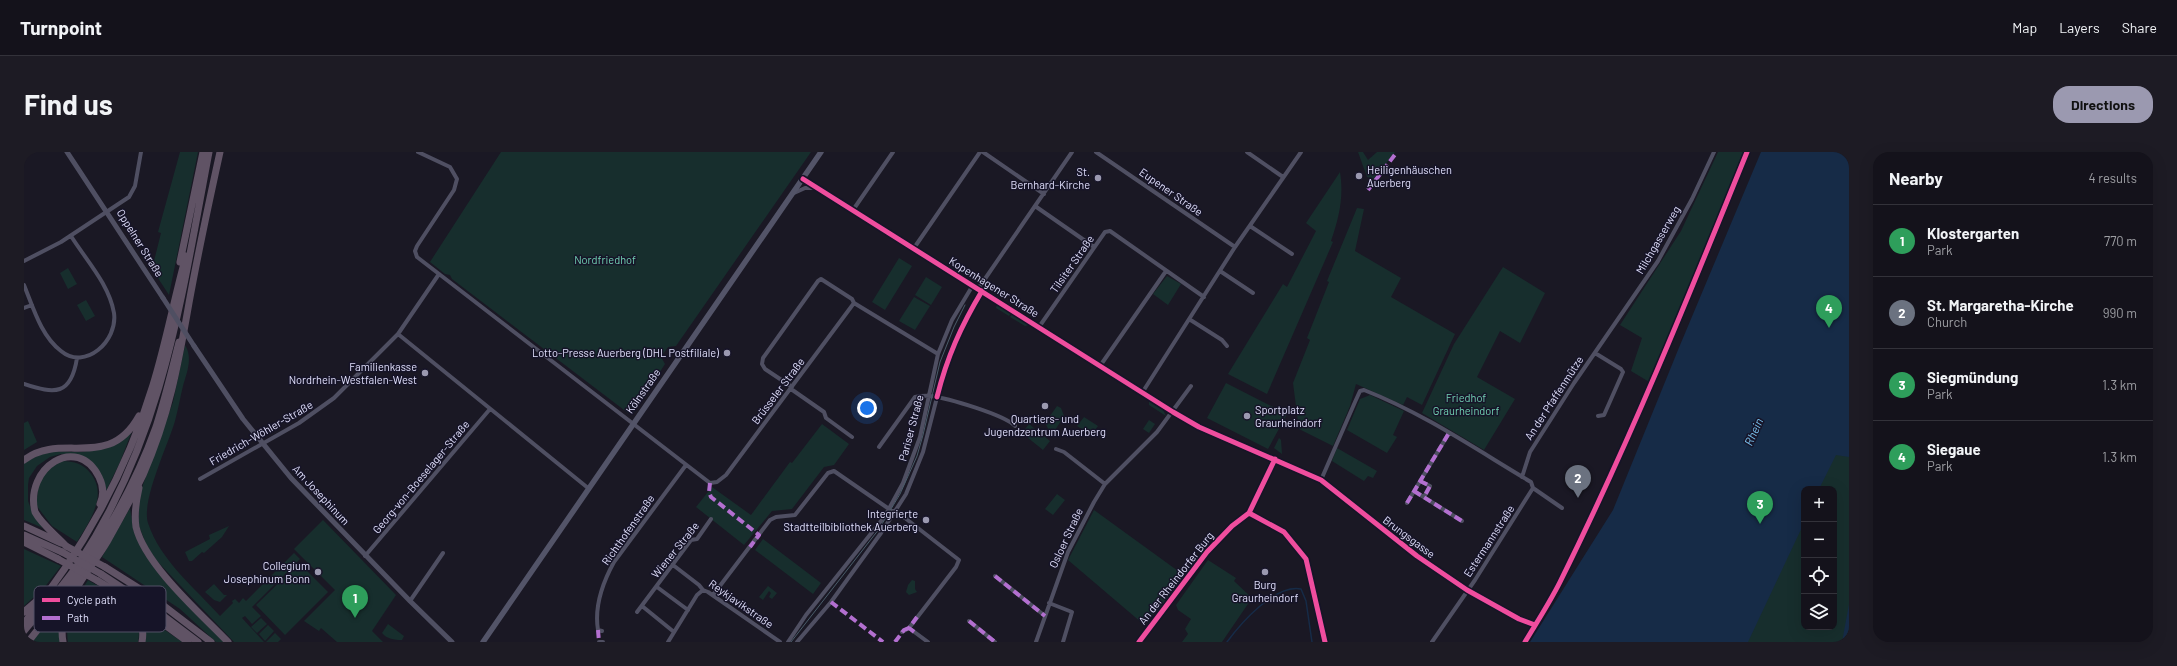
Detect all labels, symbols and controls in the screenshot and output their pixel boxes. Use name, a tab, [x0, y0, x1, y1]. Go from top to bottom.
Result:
text: Turnpoint	[20, 16, 102, 39]
text: Map	[2012, 19, 2037, 36]
text: Layers	[2059, 19, 2100, 36]
text: Share	[2122, 19, 2157, 36]
button: Directions	[2053, 86, 2153, 123]
text: Find us	[24, 87, 113, 121]
place label: Heiligenhäuschen Auerberg	[1367, 163, 1452, 189]
place label: St. Bernhard-Kirche	[1011, 165, 1090, 191]
street label: Eupener Straße	[1137, 165, 1206, 218]
text: Nearby	[1889, 168, 1943, 188]
text: 4 results	[2089, 170, 2137, 186]
marker: Heiligenhäuschen Auerberg	[1354, 171, 1364, 181]
marker: St. Bernhard-Kirche	[1093, 173, 1103, 183]
street label: Milchgasserweg	[1633, 203, 1682, 276]
street label: Oppelner Straße	[114, 207, 166, 279]
text: Klostergarten	[1927, 224, 2019, 242]
street label: Tilsiter Straße	[1047, 232, 1096, 295]
text: 1	[1900, 233, 1904, 249]
text: 770 m	[2104, 233, 2137, 249]
text: Park	[1927, 242, 1953, 258]
park label: Nordfriedhof	[574, 253, 636, 266]
street label: Kopenhagener Straße	[947, 254, 1042, 320]
pin: 4	[1816, 295, 1842, 328]
text: St. Margaretha-Kirche	[1927, 296, 2074, 314]
text: 2	[1898, 305, 1906, 321]
text: 990 m	[2103, 305, 2137, 321]
text: Church	[1927, 314, 1967, 330]
place label: Lotto-Presse Auerberg (DHL Postfiliale)	[532, 346, 719, 359]
marker: Lotto-Presse Auerberg (DHL Postfiliale)	[722, 348, 732, 358]
street label: An der Pfaffenmütze	[1522, 353, 1586, 442]
street label: Brüsseler Straße	[748, 355, 807, 426]
place label: Familienkasse Nordrhein-Westfalen-West	[289, 360, 417, 386]
street label: Kölnstraße	[622, 366, 663, 416]
marker: Familienkasse Nordrhein-Westfalen-West	[420, 368, 430, 378]
text: Siegmündung	[1927, 368, 2018, 386]
text: 3	[1898, 377, 1906, 393]
text: 1.3 km	[2102, 377, 2137, 393]
text: Park	[1927, 386, 1953, 402]
park label: Friedhof Graurheindorf	[1433, 391, 1499, 417]
street label: Pariser Straße	[895, 393, 926, 463]
street label: Friedrich-Wöhler-Straße	[207, 398, 315, 467]
your location	[857, 398, 877, 418]
marker: Quartiers- und Jugendzentrum Auerberg	[1040, 401, 1050, 411]
place label: Sportplatz Graurheindorf	[1255, 403, 1322, 429]
marker: Sportplatz Graurheindorf	[1242, 411, 1252, 421]
place label: Quartiers- und Jugendzentrum Auerberg	[984, 412, 1106, 438]
water label: Rhein	[1741, 416, 1765, 448]
street label: Georg-von-Boeselager-Straße	[369, 417, 472, 536]
text: Siegaue	[1927, 440, 1981, 458]
text: 4	[1898, 449, 1906, 465]
text: 1.3 km	[2102, 449, 2137, 465]
text: Park	[1927, 458, 1953, 474]
street label: Am Josephinum	[290, 462, 352, 527]
pin: 2	[1565, 465, 1591, 498]
map controls	[1801, 486, 1837, 630]
button: +	[1801, 486, 1837, 522]
pin: 3	[1747, 491, 1773, 524]
street label: Richthofenstraße	[598, 492, 657, 567]
street label: Estermannstraße	[1461, 502, 1517, 579]
street label: Osloer Straße	[1046, 506, 1085, 570]
place label: Integrierte Stadtteilbibliothek Auerberg	[783, 507, 918, 533]
street label: Brungsgasse	[1381, 513, 1438, 560]
marker: Integrierte Stadtteilbibliothek Auerberg	[921, 515, 931, 525]
street label: Wiener Straße	[648, 519, 701, 580]
button: −	[1801, 522, 1837, 558]
street label: An der Rheindorfer Burg	[1135, 529, 1216, 627]
button: locate	[1801, 558, 1837, 594]
place label: Collegium Josephinum Bonn	[224, 559, 310, 585]
marker: Collegium Josephinum Bonn	[313, 567, 323, 577]
marker: Burg Graurheindorf	[1260, 567, 1270, 577]
street label: Reykjavikstraße	[707, 577, 776, 631]
place label: Burg Graurheindorf	[1232, 578, 1298, 604]
pin: 1	[342, 585, 368, 618]
legend	[34, 586, 166, 632]
text: Cycle path	[67, 593, 117, 606]
button: layers	[1801, 594, 1837, 630]
text: Path	[67, 611, 89, 624]

